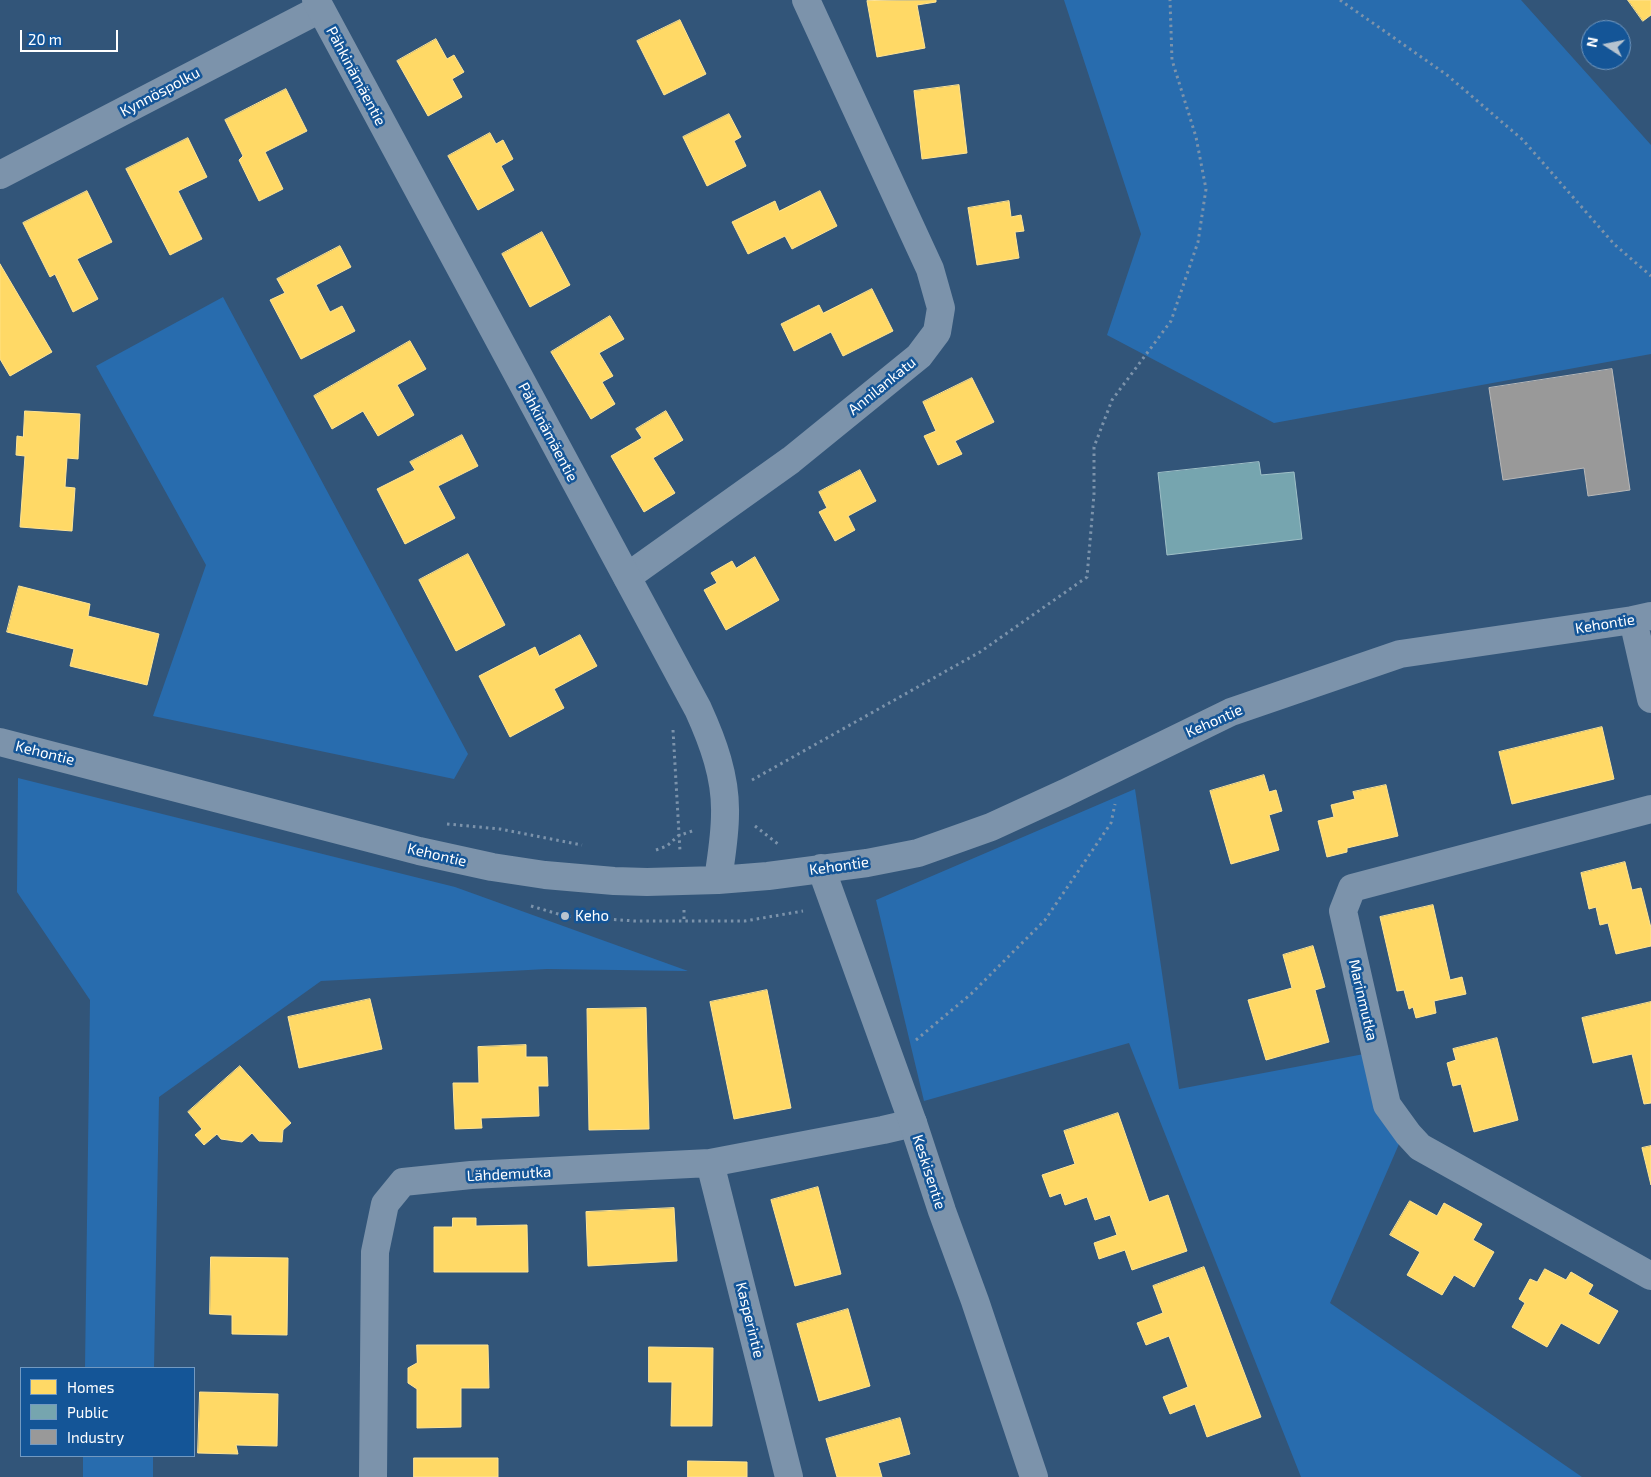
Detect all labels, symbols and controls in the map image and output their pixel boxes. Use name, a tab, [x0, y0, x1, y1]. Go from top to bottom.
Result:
scale bar	[22, 20, 120, 52]
north arrow	[1581, 20, 1631, 70]
street label: Pähkinämäentie	[322, 23, 390, 129]
text: 20 m	[28, 30, 62, 48]
text: N	[1582, 36, 1601, 49]
street label: Kynnöspolku	[117, 63, 203, 121]
street label: Annilankatu	[844, 353, 920, 419]
street label: Pähkinämäentie	[514, 379, 582, 485]
street label: Kehontie	[1574, 610, 1636, 638]
street label: Kehontie	[1183, 701, 1245, 741]
street label: Kehontie	[14, 737, 76, 769]
street label: Kehontie	[406, 839, 468, 871]
street label: Kehontie	[808, 853, 870, 879]
place label: Keho	[575, 907, 609, 925]
marker: Keho	[559, 910, 571, 922]
street label: Marinmutka	[1345, 957, 1381, 1043]
street label: Keskisentie	[908, 1132, 950, 1212]
street label: Lähdemutka	[466, 1163, 552, 1185]
street label: Kasperintie	[732, 1280, 768, 1360]
legend	[20, 1367, 195, 1457]
text: Homes	[67, 1378, 114, 1396]
text: Public	[67, 1403, 108, 1421]
text: Industry	[67, 1428, 124, 1446]

